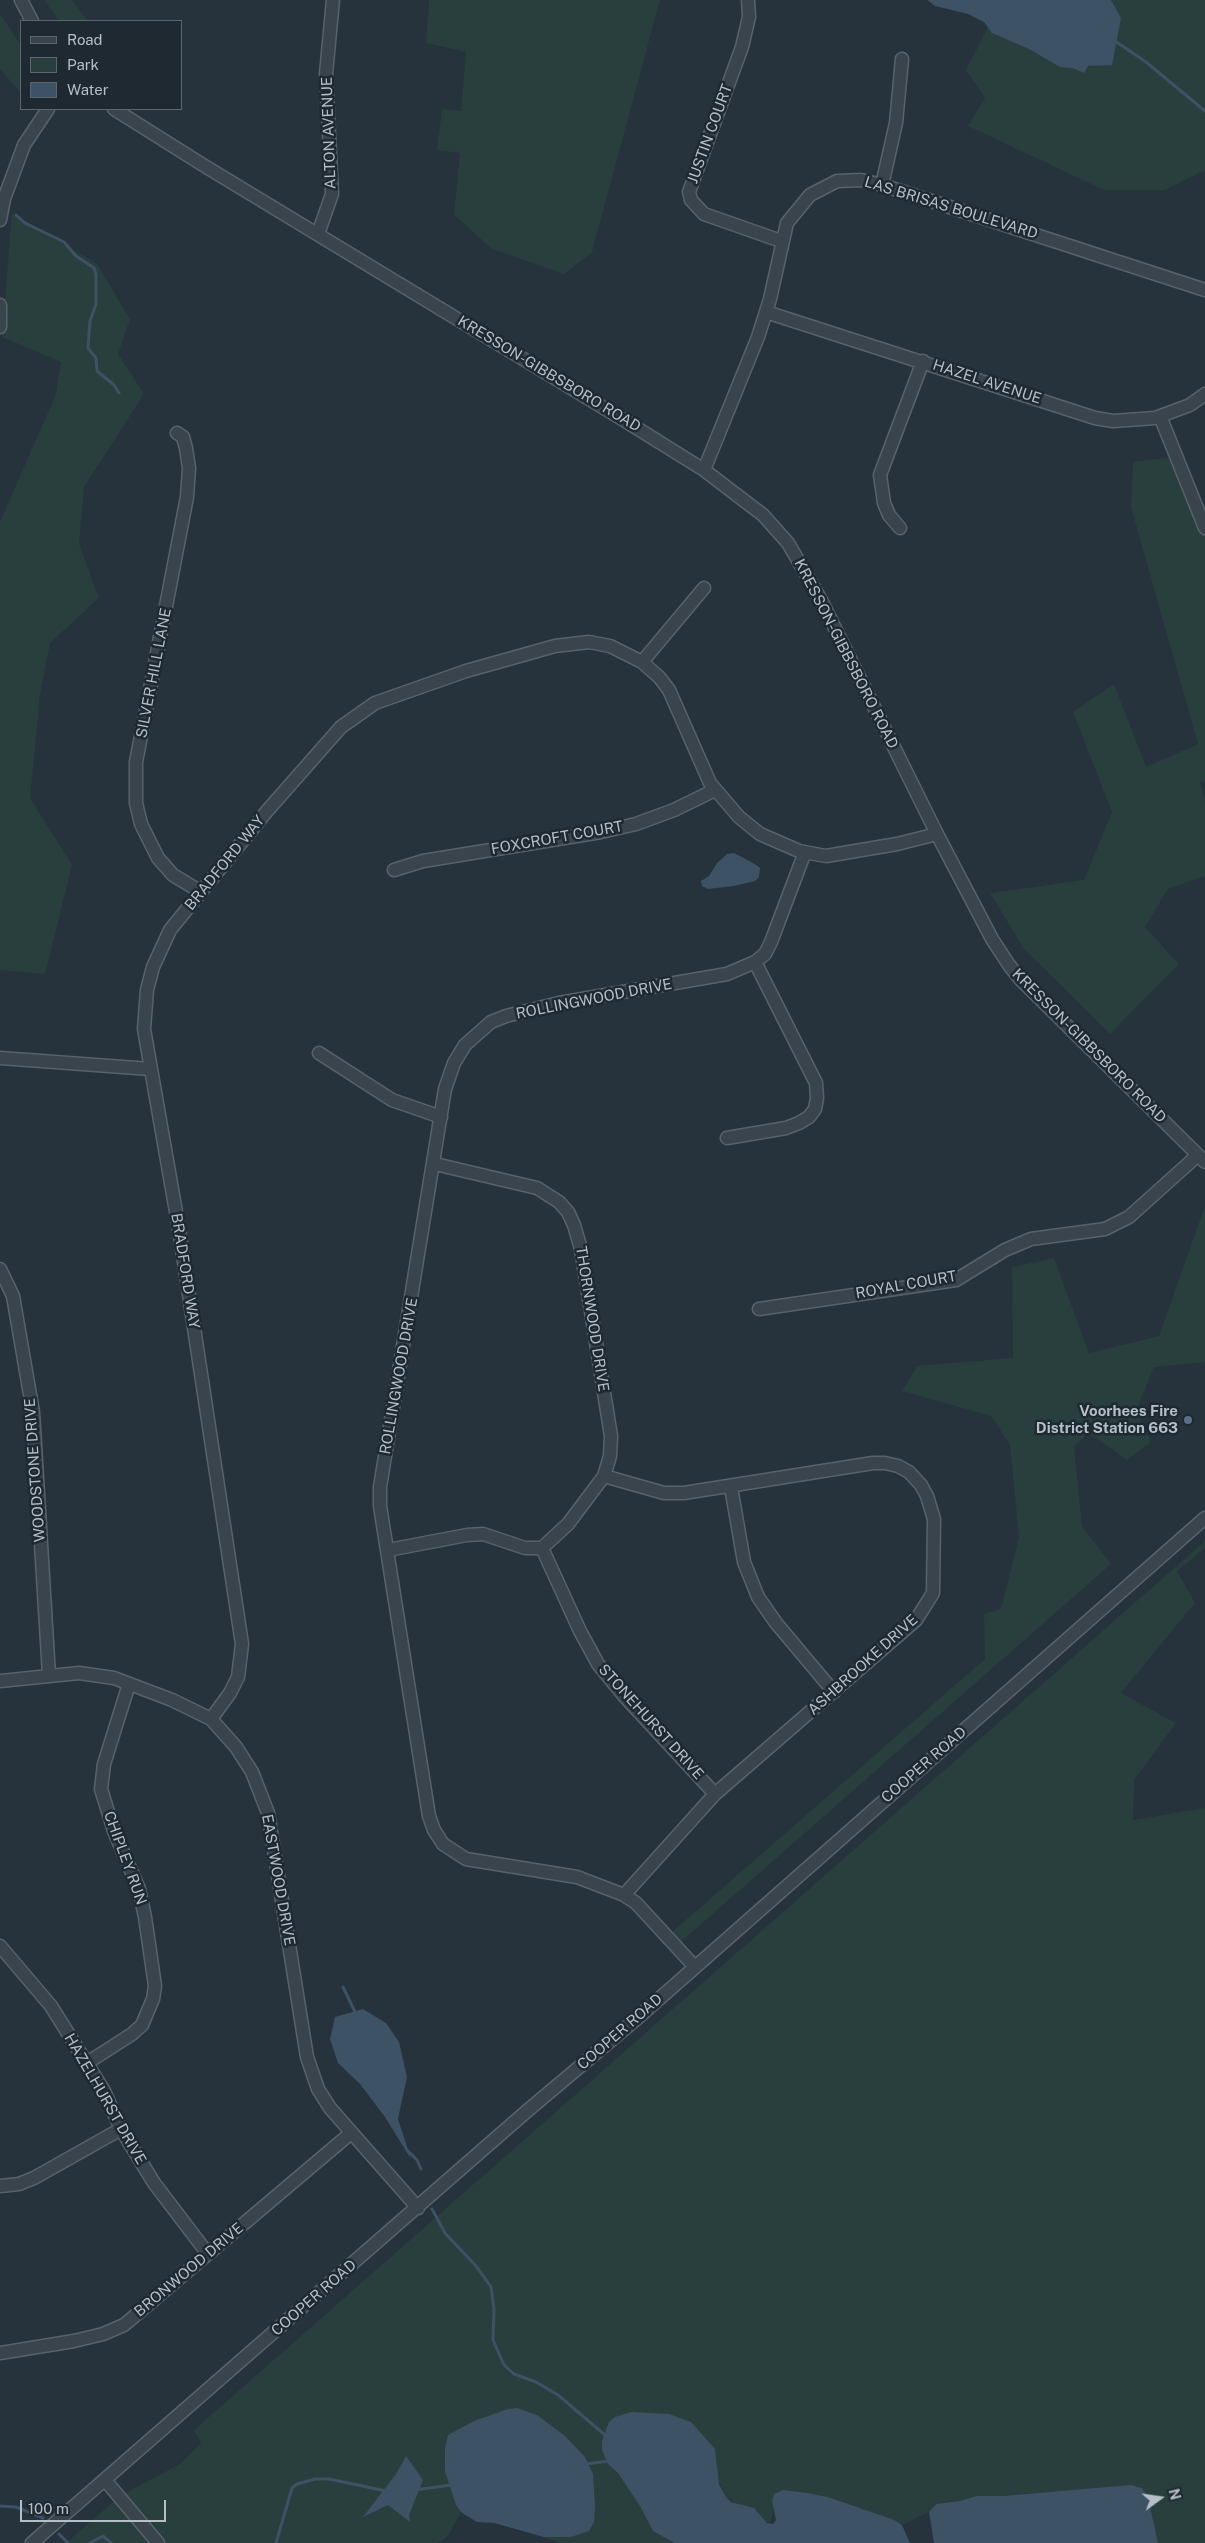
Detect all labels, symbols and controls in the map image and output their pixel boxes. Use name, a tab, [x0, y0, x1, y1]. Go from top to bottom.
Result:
legend	[20, 20, 182, 110]
text: Road	[67, 31, 103, 48]
text: Park	[67, 56, 99, 73]
street label: ALTON AVENUE	[318, 77, 340, 189]
text: Water	[67, 81, 109, 98]
street label: JUSTIN COURT	[684, 82, 736, 186]
street label: LAS BRISAS BOULEVARD	[862, 173, 1040, 243]
street label: KRESSON-GIBBSBORO ROAD	[454, 312, 644, 436]
street label: HAZEL AVENUE	[930, 356, 1044, 408]
street label: KRESSON-GIBBSBORO ROAD	[790, 556, 902, 752]
street label: SILVER HILL LANE	[133, 606, 175, 740]
street label: BRADFORD WAY	[181, 812, 269, 914]
street label: FOXCROFT COURT	[490, 818, 624, 858]
street label: KRESSON-GIBBSBORO ROAD	[1008, 965, 1170, 1127]
street label: ROLLINGWOOD DRIVE	[514, 975, 674, 1023]
street label: BRADFORD WAY	[167, 1212, 203, 1330]
street label: THORNWOOD DRIVE	[572, 1245, 612, 1393]
street label: ROYAL COURT	[854, 1267, 958, 1303]
street label: ROLLINGWOOD DRIVE	[376, 1296, 422, 1456]
street label: WOODSTONE DRIVE	[21, 1397, 49, 1543]
place label: Voorhees Fire District Station 663	[1036, 1402, 1178, 1437]
marker: Voorhees Fire District Station 663	[1182, 1414, 1194, 1426]
street label: ASHBROOKE DRIVE	[804, 1611, 922, 1719]
street label: STONEHURST DRIVE	[595, 1661, 707, 1783]
street label: COOPER ROAD	[878, 1723, 970, 1807]
street label: CHIPLEY RUN	[100, 1809, 150, 1907]
street label: EASTWOOD DRIVE	[258, 1813, 298, 1947]
street label: COOPER ROAD	[574, 1990, 666, 2074]
street label: HAZELHURST DRIVE	[60, 2030, 150, 2168]
street label: BRONWOOD DRIVE	[131, 2219, 247, 2321]
street label: COOPER ROAD	[268, 2256, 360, 2340]
north arrow	[1135, 2473, 1185, 2523]
text: N	[1165, 2487, 1184, 2502]
scale bar	[22, 2490, 169, 2522]
text: 100 m	[28, 2500, 69, 2517]

